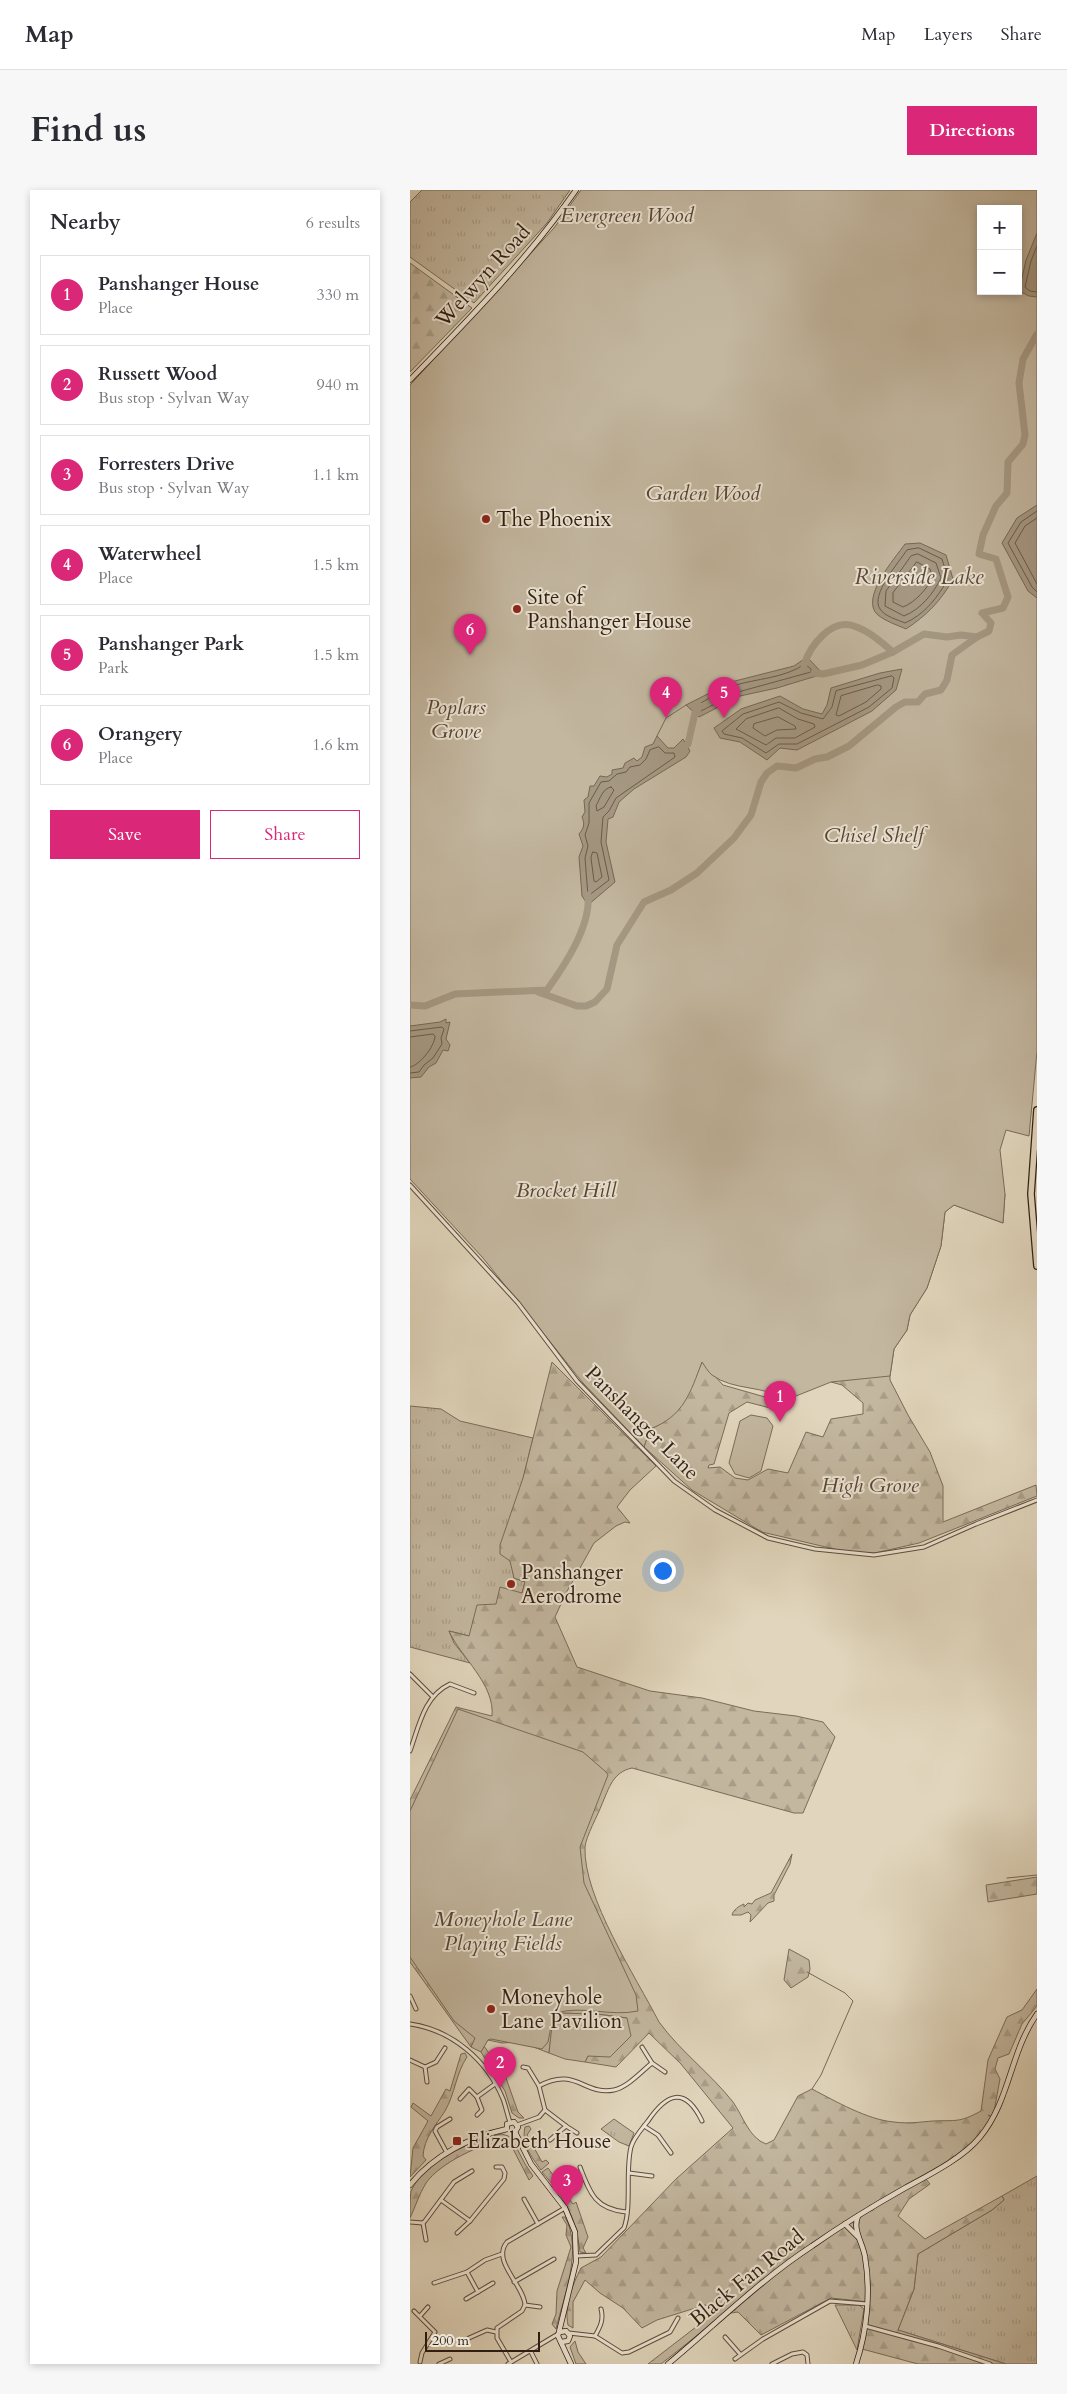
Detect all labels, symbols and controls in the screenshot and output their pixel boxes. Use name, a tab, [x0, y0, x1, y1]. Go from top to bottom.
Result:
text: Map	[25, 18, 74, 51]
text: Map	[861, 22, 896, 47]
text: Layers	[924, 22, 973, 47]
text: Share	[1001, 22, 1042, 47]
text: Find us	[30, 106, 146, 154]
button: Directions	[907, 106, 1037, 155]
park label: Evergreen Wood	[560, 201, 695, 230]
map controls	[977, 205, 1022, 295]
button: +	[977, 205, 1022, 250]
text: Nearby	[50, 208, 121, 237]
text: 6 results	[306, 212, 360, 234]
street label: Welwyn Road	[428, 218, 537, 335]
button: −	[977, 250, 1022, 295]
text: Panshanger House	[98, 271, 259, 297]
text: 1	[63, 284, 71, 306]
text: 330 m	[317, 284, 359, 306]
text: Place	[98, 297, 133, 319]
text: Russett Wood	[98, 361, 217, 387]
text: 2	[63, 374, 71, 396]
text: 940 m	[317, 374, 359, 396]
text: Bus stop · Sylvan Way	[98, 387, 250, 409]
text: Forresters Drive	[98, 451, 235, 477]
text: 3	[63, 464, 71, 486]
text: 1.1 km	[312, 464, 359, 486]
text: Bus stop · Sylvan Way	[98, 477, 250, 499]
park label: Garden Wood	[646, 479, 761, 508]
place label: The Phoenix	[496, 505, 612, 534]
marker: The Phoenix	[480, 513, 492, 525]
text: Waterwheel	[98, 541, 201, 567]
text: 4	[63, 554, 71, 576]
text: 1.5 km	[312, 554, 359, 576]
water label: Riverside Lake	[854, 562, 984, 592]
text: Place	[98, 567, 133, 589]
place label: Site of Panshanger House	[527, 583, 692, 636]
marker: Site of Panshanger House	[511, 603, 523, 615]
pin: 6	[454, 614, 486, 655]
text: Panshanger Park	[98, 631, 244, 657]
text: 5	[63, 644, 71, 666]
text: 1.5 km	[312, 644, 359, 666]
text: Park	[98, 657, 129, 679]
pin: 4	[650, 677, 682, 718]
pin: 5	[708, 677, 740, 718]
park label: Poplars Grove	[426, 693, 486, 746]
text: Orangery	[98, 721, 183, 747]
text: 6	[63, 734, 71, 756]
text: 1.6 km	[312, 734, 359, 756]
text: Place	[98, 747, 133, 769]
button: Save	[50, 810, 200, 859]
button: Share	[210, 810, 360, 859]
park label: Chisel Shelf	[824, 821, 929, 850]
park label: Brocket Hill	[516, 1176, 617, 1205]
street label: Panshanger Lane	[578, 1359, 706, 1487]
pin: 1	[764, 1381, 796, 1422]
park label: High Grove	[821, 1471, 920, 1500]
place label: Panshanger Aerodrome	[521, 1558, 623, 1611]
your location	[650, 1558, 676, 1584]
marker: Panshanger Aerodrome	[505, 1578, 517, 1590]
park label: Moneyhole Lane Playing Fields	[434, 1905, 573, 1958]
place label: Moneyhole Lane Pavilion	[501, 1983, 623, 2036]
marker: Moneyhole Lane Pavilion	[485, 2003, 497, 2015]
pin: 2	[484, 2047, 516, 2088]
place label: Elizabeth House	[467, 2127, 611, 2156]
marker: Elizabeth House	[451, 2135, 463, 2147]
pin: 3	[551, 2165, 583, 2206]
street label: Black Fan Road	[684, 2223, 810, 2333]
scale bar	[425, 2329, 540, 2352]
text: 200 m	[432, 2331, 469, 2350]

